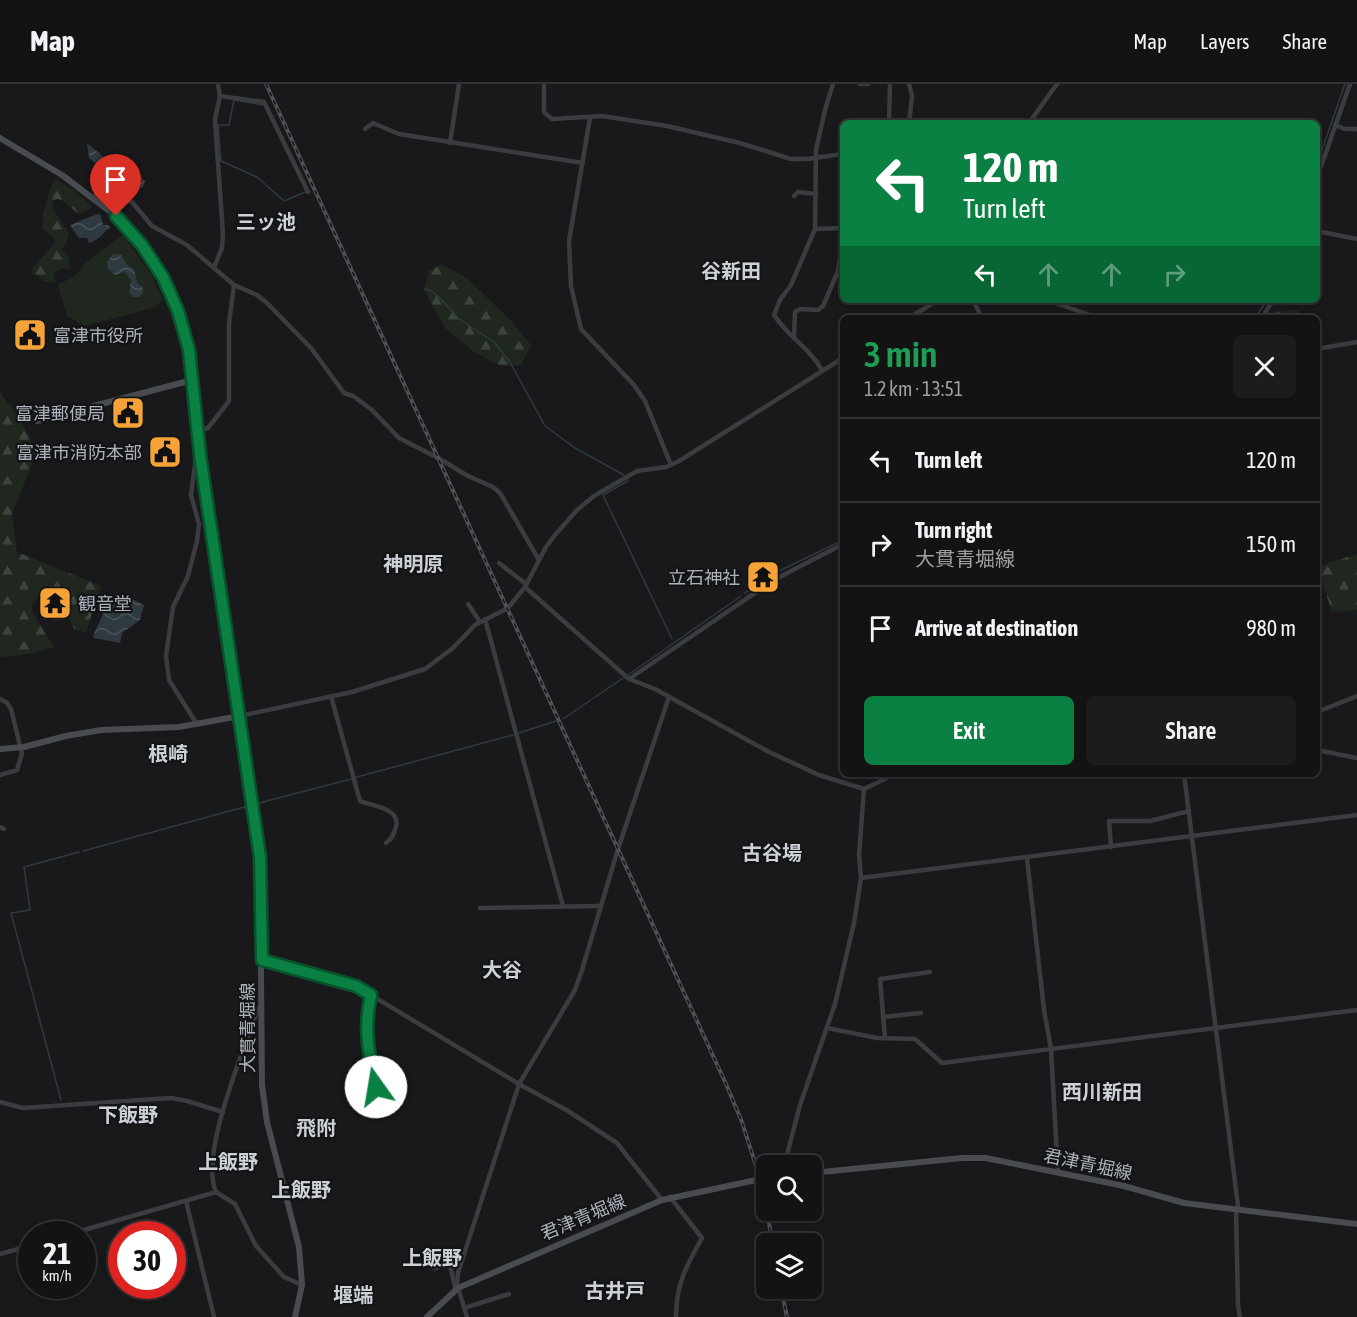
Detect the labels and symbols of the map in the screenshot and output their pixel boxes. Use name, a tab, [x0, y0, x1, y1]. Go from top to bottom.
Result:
pin	[90, 154, 141, 216]
district label: 三ッ池	[236, 210, 296, 233]
district label: 谷新田	[701, 259, 761, 282]
public building icon: 富津市役所	[12, 317, 48, 353]
place label: 富津市役所	[53, 325, 143, 346]
public building icon: 富津郵便局	[110, 395, 146, 431]
place label: 富津郵便局	[15, 403, 105, 424]
public building icon: 富津市消防本部	[147, 434, 183, 470]
place label: 富津市消防本部	[16, 442, 142, 463]
district label: 神明原	[383, 552, 443, 575]
temple icon: 立石神社	[745, 559, 781, 595]
place label: 立石神社	[668, 567, 740, 588]
temple icon: 観音堂	[37, 585, 73, 621]
place label: 観音堂	[78, 593, 132, 614]
district label: 根崎	[148, 742, 188, 765]
district label: 古谷場	[742, 841, 802, 864]
district label: 大谷	[482, 958, 522, 981]
street label: 大貫青堀線	[237, 983, 258, 1073]
position arrow	[344, 1055, 408, 1119]
district label: 西川新田	[1062, 1080, 1142, 1103]
district label: 下飯野	[98, 1103, 158, 1126]
district label: 飛附	[296, 1116, 336, 1139]
street label: 君津青堀線	[1042, 1144, 1134, 1184]
district label: 上飯野	[198, 1150, 258, 1173]
district label: 上飯野	[271, 1178, 331, 1201]
street label: 君津青堀線	[537, 1190, 629, 1244]
speed limit sign: 30	[108, 1221, 186, 1299]
district label: 上飯野	[402, 1246, 462, 1269]
district label: 古井戸	[585, 1279, 645, 1302]
district label: 堰端	[333, 1283, 373, 1306]

